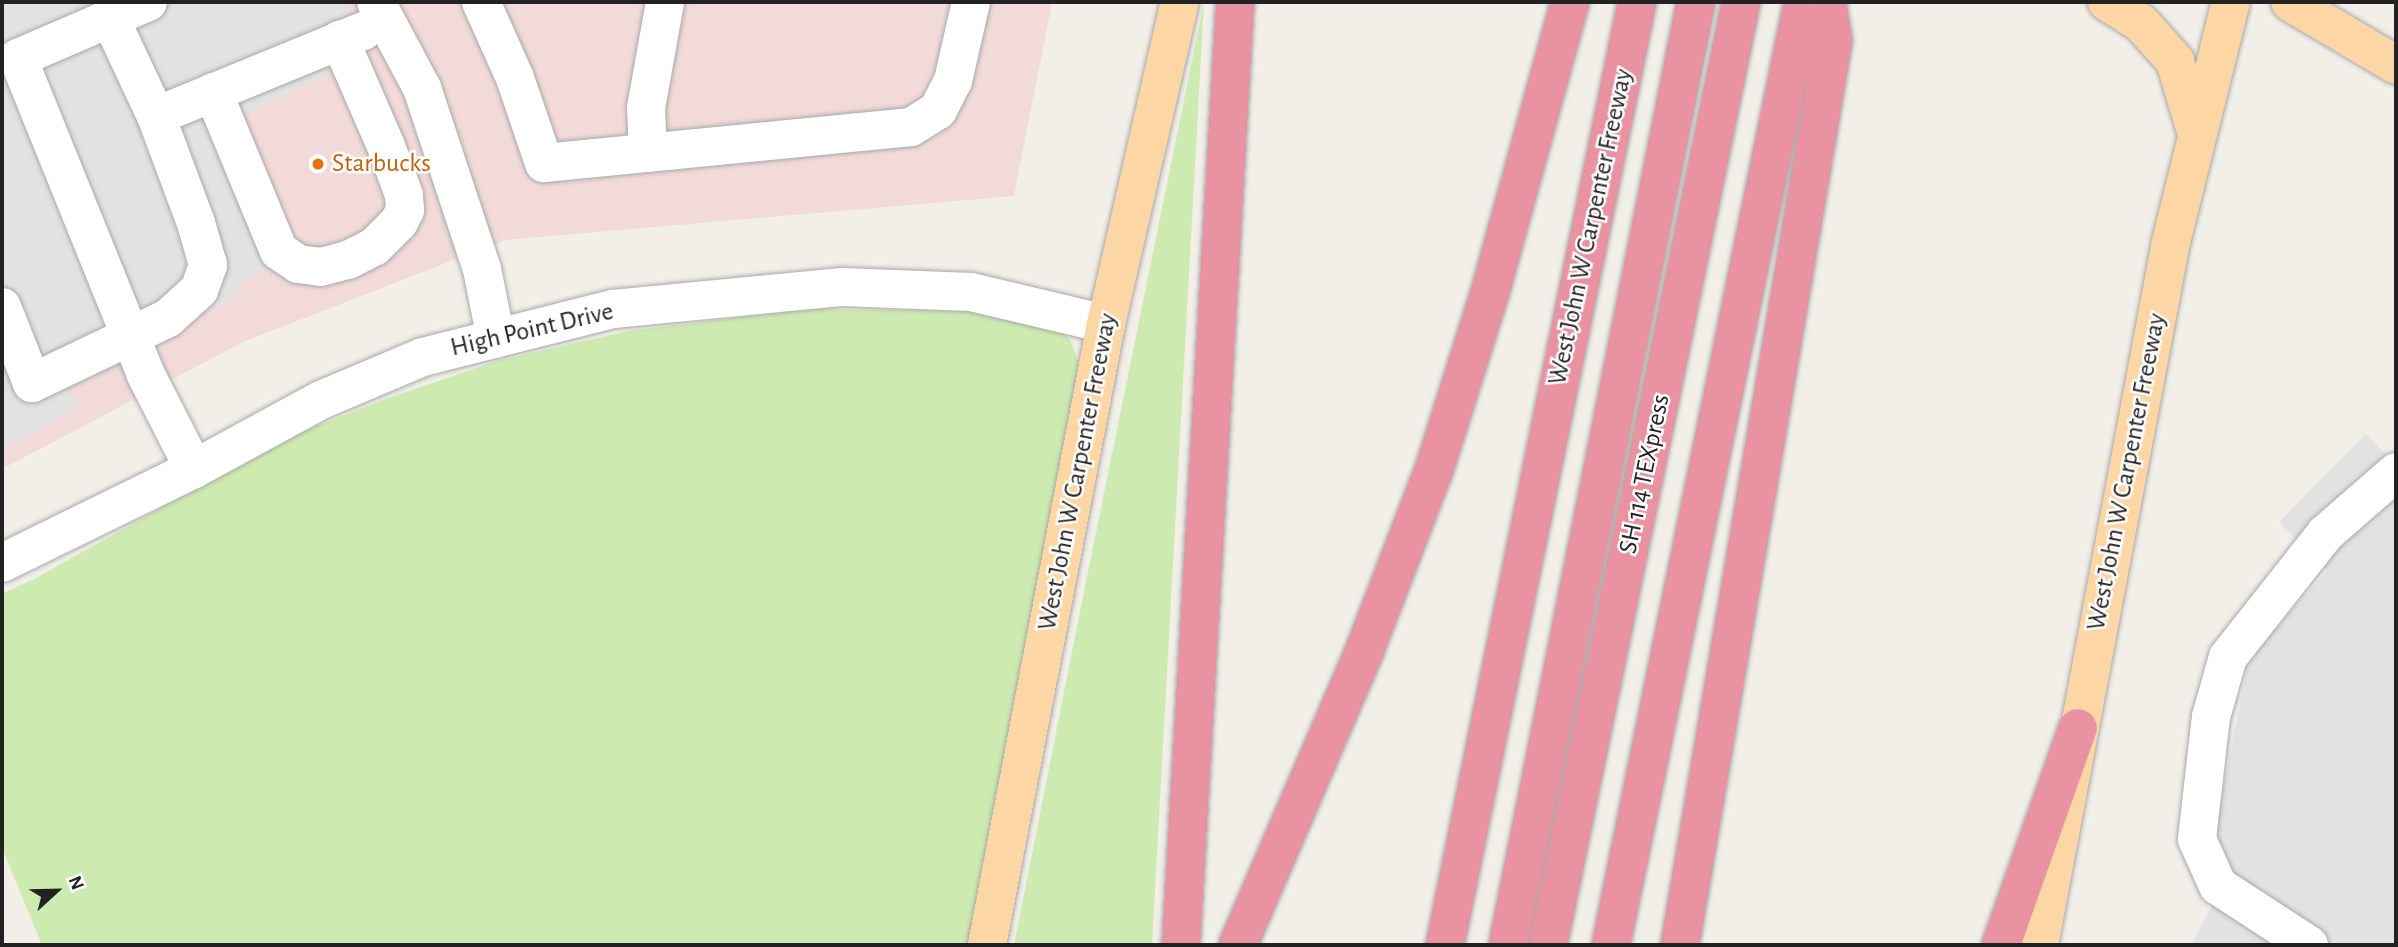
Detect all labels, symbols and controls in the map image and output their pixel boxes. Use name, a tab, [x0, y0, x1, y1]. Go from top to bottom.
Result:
street label: West John W Carpenter Freeway	[1542, 66, 1640, 388]
place label: Starbucks	[332, 148, 431, 180]
marker: Starbucks	[310, 156, 326, 172]
street label: High Point Drive	[448, 296, 616, 364]
street label: West John W Carpenter Freeway	[1032, 311, 1124, 633]
street label: West John W Carpenter Freeway	[2081, 311, 2173, 633]
street label: SH 114 TEXpress	[1613, 392, 1677, 556]
north arrow	[21, 856, 91, 926]
text: N	[65, 873, 87, 893]

